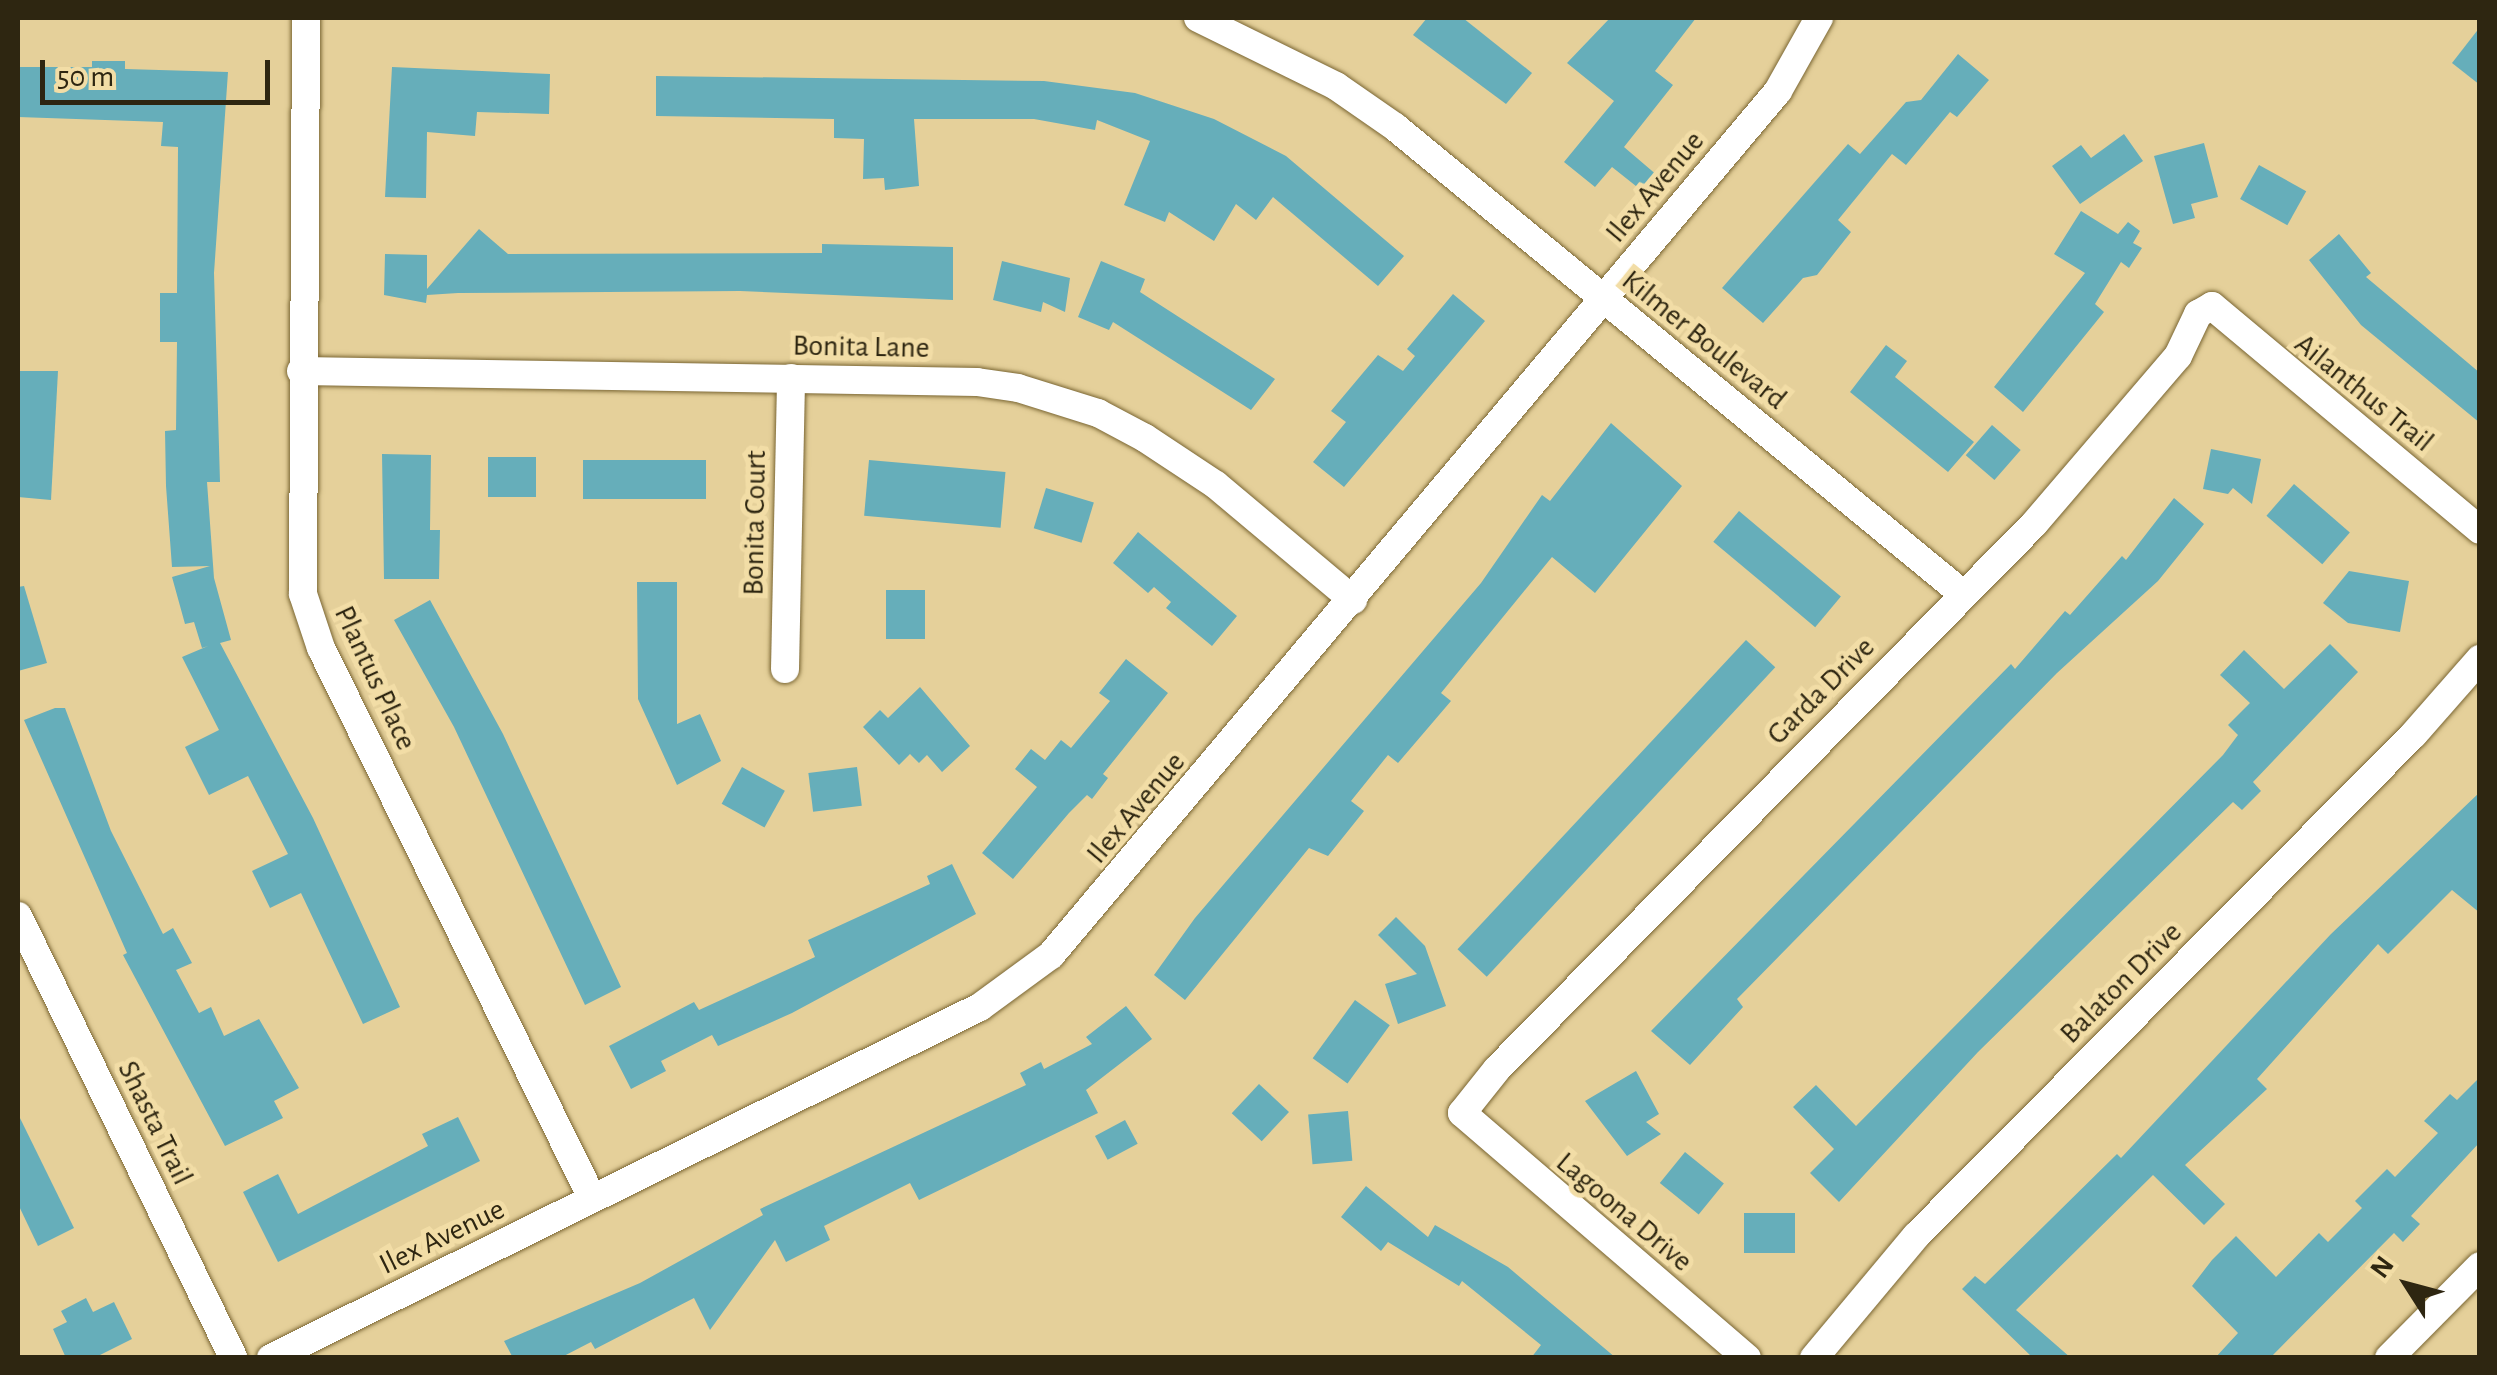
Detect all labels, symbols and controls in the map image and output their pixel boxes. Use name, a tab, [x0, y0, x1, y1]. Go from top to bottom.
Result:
scale bar	[45, 40, 275, 102]
text: 50 m	[57, 62, 114, 92]
street label: Ilex Avenue	[1598, 124, 1712, 250]
street label: Kilmer Boulevard	[1614, 263, 1794, 417]
street label: Ailanthus Trail	[2287, 326, 2441, 460]
street label: Bonita Lane	[792, 328, 930, 366]
street label: Bonita Court	[736, 450, 774, 596]
street label: Plantus Place	[326, 600, 424, 756]
street label: Garda Drive	[1760, 630, 1882, 752]
street label: Ilex Avenue	[1079, 745, 1193, 871]
street label: Balaton Drive	[2053, 915, 2189, 1051]
street label: Shasta Trail	[110, 1055, 200, 1191]
street label: Lagoona Drive	[1549, 1145, 1699, 1279]
street label: Ilex Avenue	[374, 1191, 510, 1283]
north arrow	[2357, 1235, 2457, 1335]
text: N	[2366, 1251, 2400, 1283]

